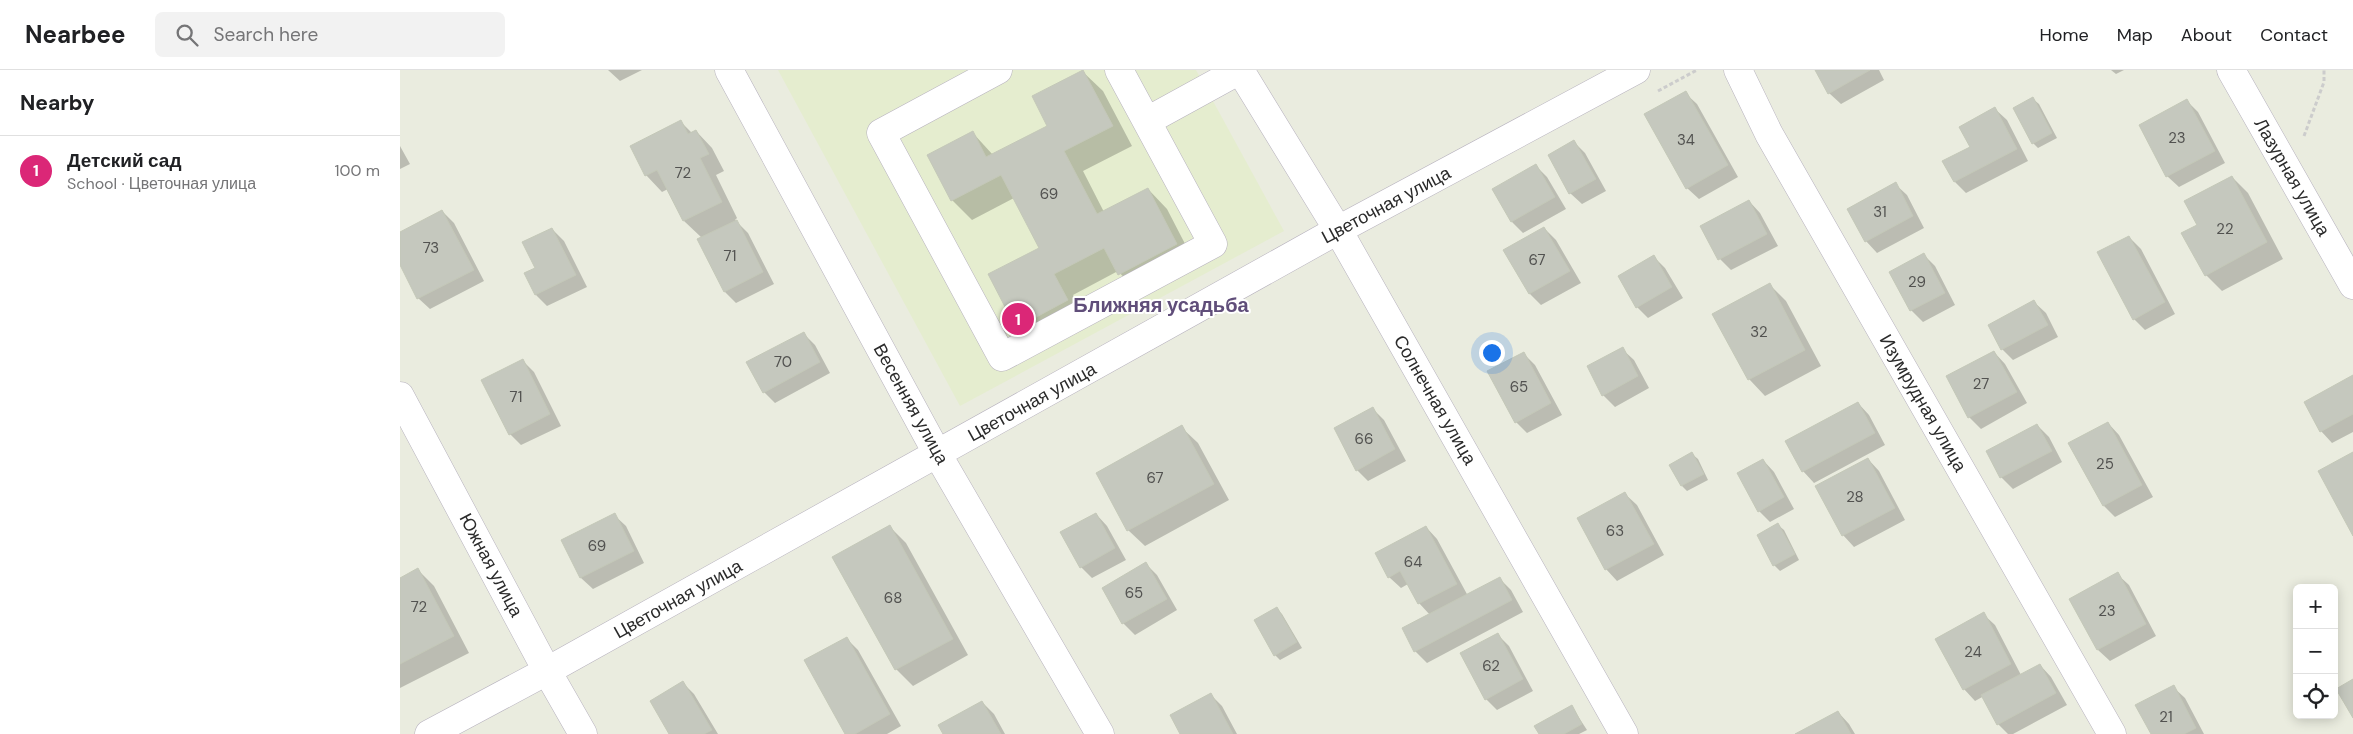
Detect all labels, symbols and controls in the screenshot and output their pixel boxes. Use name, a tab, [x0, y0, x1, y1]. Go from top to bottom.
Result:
search box	[155, 12, 505, 57]
text: Nearbee	[25, 19, 125, 50]
icon: search	[173, 21, 201, 49]
text: Search here	[213, 22, 318, 47]
text: Home	[2039, 23, 2089, 47]
text: Map	[2117, 23, 2153, 47]
text: About	[2181, 23, 2232, 47]
text: Contact	[2260, 23, 2328, 47]
text: Nearby	[20, 89, 94, 117]
street label: Лазурная улица	[2248, 114, 2336, 241]
house number: 23	[2168, 128, 2186, 148]
house number: 34	[1677, 130, 1695, 150]
text: Детский сад	[67, 148, 181, 173]
text: 1	[33, 160, 39, 181]
text: 100 m	[335, 160, 380, 181]
street label: Цветочная улица	[1317, 160, 1456, 249]
house number: 72	[675, 163, 691, 183]
text: School · Цветочная улица	[67, 173, 256, 194]
house number: 69	[1040, 184, 1058, 204]
house number: 31	[1873, 202, 1887, 222]
house number: 22	[2216, 219, 2234, 239]
house number: 73	[423, 238, 439, 258]
house number: 71	[724, 246, 736, 266]
house number: 67	[1528, 250, 1546, 270]
house number: 29	[1908, 272, 1926, 292]
district label: Ближняя усадьба	[1073, 292, 1250, 318]
pin: 1	[1002, 300, 1034, 338]
house number: 32	[1750, 322, 1768, 342]
street label: Изумрудная улица	[1874, 330, 1973, 477]
street label: Солнечная улица	[1388, 331, 1482, 470]
street label: Весенняя улица	[868, 339, 955, 470]
your location	[1479, 340, 1505, 366]
house number: 70	[774, 352, 792, 372]
street label: Цветочная улица	[964, 356, 1101, 447]
house number: 27	[1973, 374, 1989, 394]
house number: 65	[1510, 377, 1528, 397]
house number: 71	[510, 387, 522, 407]
house number: 66	[1355, 429, 1373, 449]
house number: 25	[2096, 454, 2114, 474]
house number: 67	[1146, 468, 1164, 488]
house number: 28	[1846, 487, 1864, 507]
street label: Южная улица	[454, 509, 529, 622]
house number: 63	[1606, 521, 1624, 541]
house number: 69	[588, 536, 606, 556]
house number: 64	[1404, 552, 1422, 572]
street label: Цветочная улица	[610, 553, 747, 644]
house number: 65	[1125, 583, 1143, 603]
map controls	[2293, 584, 2338, 719]
button: +	[2293, 584, 2338, 629]
house number: 68	[884, 588, 902, 608]
house number: 72	[411, 597, 427, 617]
house number: 23	[2098, 601, 2116, 621]
button: −	[2293, 629, 2338, 674]
house number: 24	[1964, 642, 1982, 662]
house number: 62	[1482, 656, 1500, 676]
button: locate	[2293, 674, 2338, 719]
house number: 21	[2159, 707, 2173, 727]

